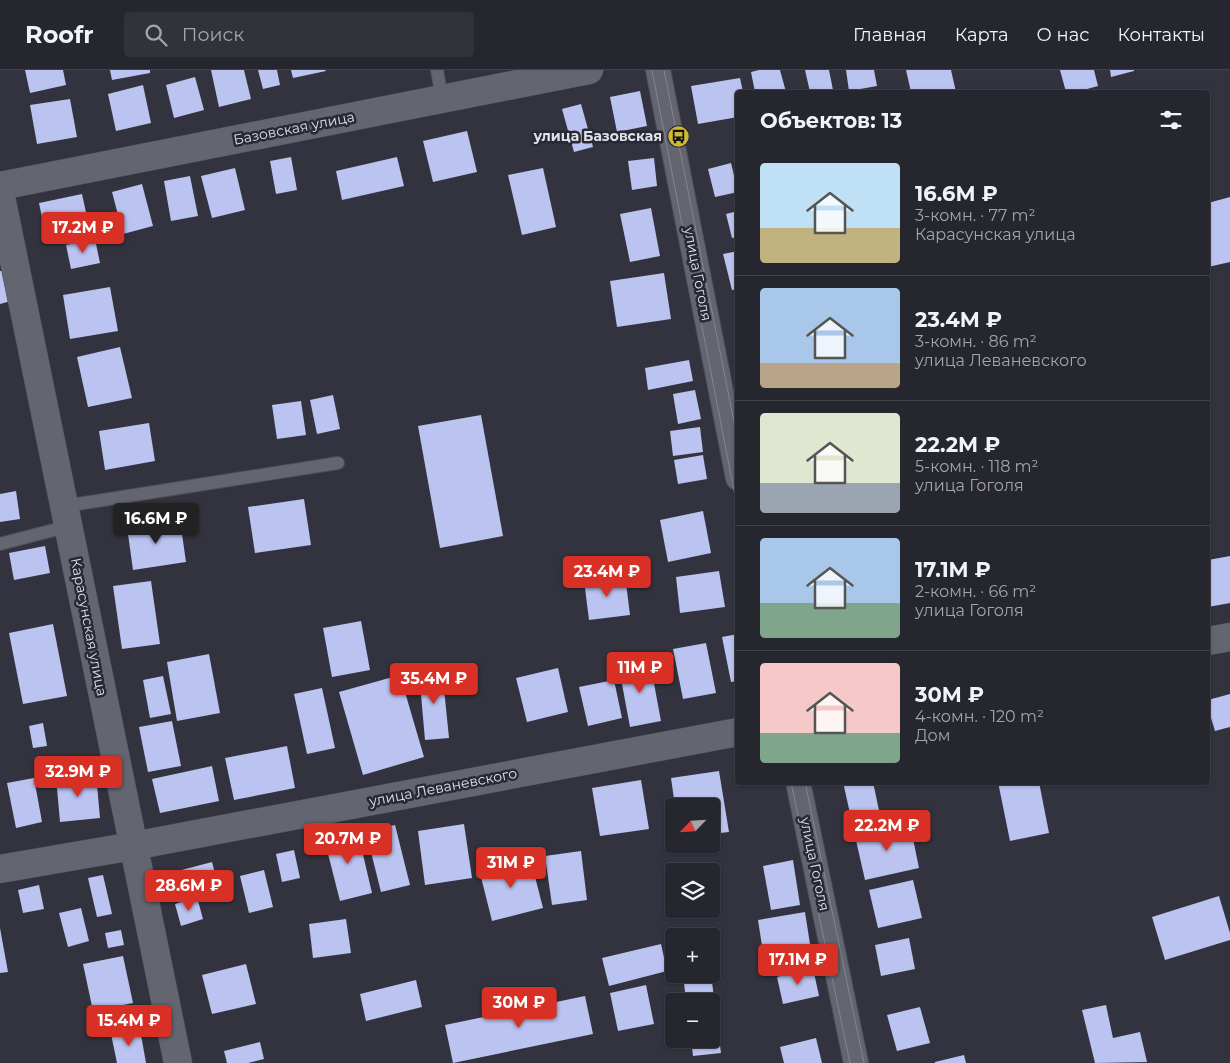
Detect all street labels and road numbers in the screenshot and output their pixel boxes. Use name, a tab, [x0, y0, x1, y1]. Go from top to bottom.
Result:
street label: Базовская улица	[232, 107, 356, 149]
street label: улица Гоголя	[680, 225, 716, 322]
street label: Карасунская улица	[67, 556, 111, 698]
street label: улица Леваневского	[367, 764, 519, 810]
street label: улица Гоголя	[796, 815, 834, 912]

